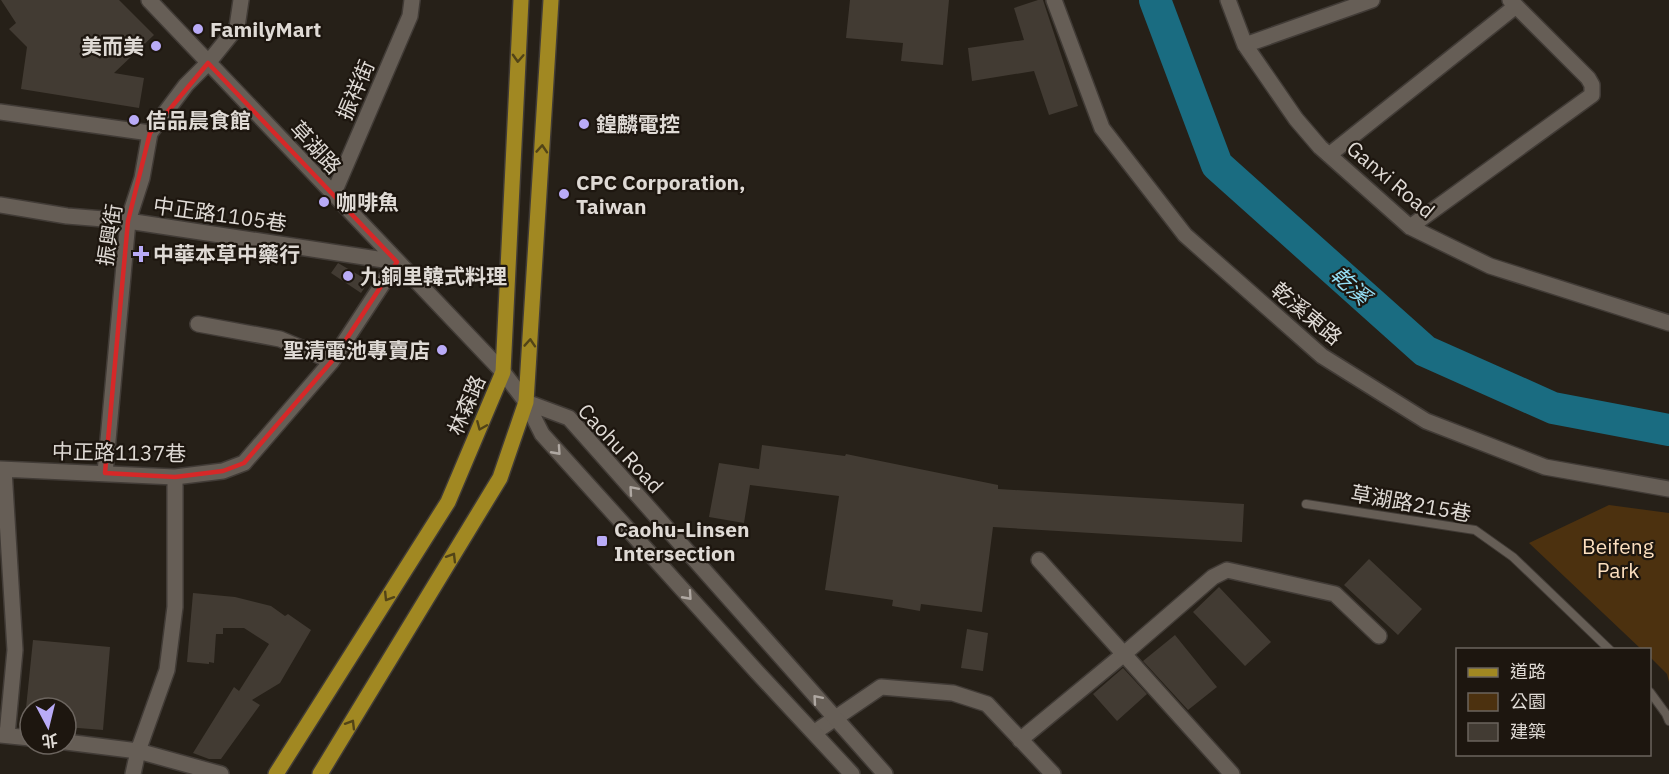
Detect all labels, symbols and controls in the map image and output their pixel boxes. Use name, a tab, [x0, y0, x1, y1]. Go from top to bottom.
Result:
place label: FamilyMart	[210, 15, 321, 43]
marker: FamilyMart	[191, 22, 205, 36]
place label: 美而美	[81, 32, 144, 60]
marker: 美而美	[149, 39, 163, 53]
one-way arrow	[512, 54, 525, 63]
street label: 振祥街	[330, 56, 380, 124]
place label: 佶品晨食館	[146, 106, 251, 134]
place label: 鍠麟電控	[596, 110, 680, 138]
marker: 佶品晨食館	[127, 113, 141, 127]
street label: 草湖路	[284, 114, 348, 180]
marker: 鍠麟電控	[577, 117, 591, 131]
street label: Ganxi Road	[1341, 134, 1441, 224]
one-way arrow	[535, 144, 548, 153]
place label: CPC Corporation, Taiwan	[576, 168, 746, 220]
marker: CPC Corporation, Taiwan	[557, 187, 571, 201]
place label: 咖啡魚	[336, 188, 399, 216]
street label: 中正路1105巷	[152, 191, 288, 237]
marker: 咖啡魚	[317, 195, 331, 209]
street label: 振興街	[90, 202, 128, 268]
place label: 中華本草中藥行	[153, 240, 300, 268]
marker: 中華本草中藥行	[134, 247, 148, 261]
water label: 乾溪	[1325, 259, 1379, 312]
place label: 九銅里韓式料理	[360, 262, 507, 290]
marker: 九銅里韓式料理	[341, 269, 355, 283]
street label: 乾溪東路	[1266, 275, 1348, 351]
place label: 聖清電池專賣店	[283, 336, 430, 364]
one-way arrow	[523, 339, 536, 348]
marker: 聖清電池專賣店	[435, 343, 449, 357]
street label: 林森路	[441, 371, 491, 439]
street label: Caohu Road	[572, 397, 670, 499]
one-way arrow	[476, 420, 488, 431]
street label: 中正路1137巷	[52, 437, 186, 467]
one-way arrow	[550, 444, 561, 455]
street label: 草湖路215巷	[1349, 479, 1473, 527]
one-way arrow	[629, 486, 640, 497]
place label: Caohu-Linsen Intersection	[614, 515, 750, 567]
park label: Beifeng Park	[1582, 532, 1654, 584]
marker: Caohu-Linsen Intersection	[595, 534, 609, 548]
one-way arrow	[445, 553, 457, 563]
one-way arrow	[681, 589, 692, 600]
one-way arrow	[384, 590, 395, 601]
legend	[1456, 648, 1651, 756]
text: 道路	[1510, 660, 1546, 683]
text: 公園	[1510, 690, 1546, 713]
one-way arrow	[814, 695, 825, 706]
north arrow	[18, 696, 78, 756]
one-way arrow	[343, 720, 355, 730]
text: 建築	[1510, 720, 1546, 743]
text: 北	[41, 730, 59, 752]

